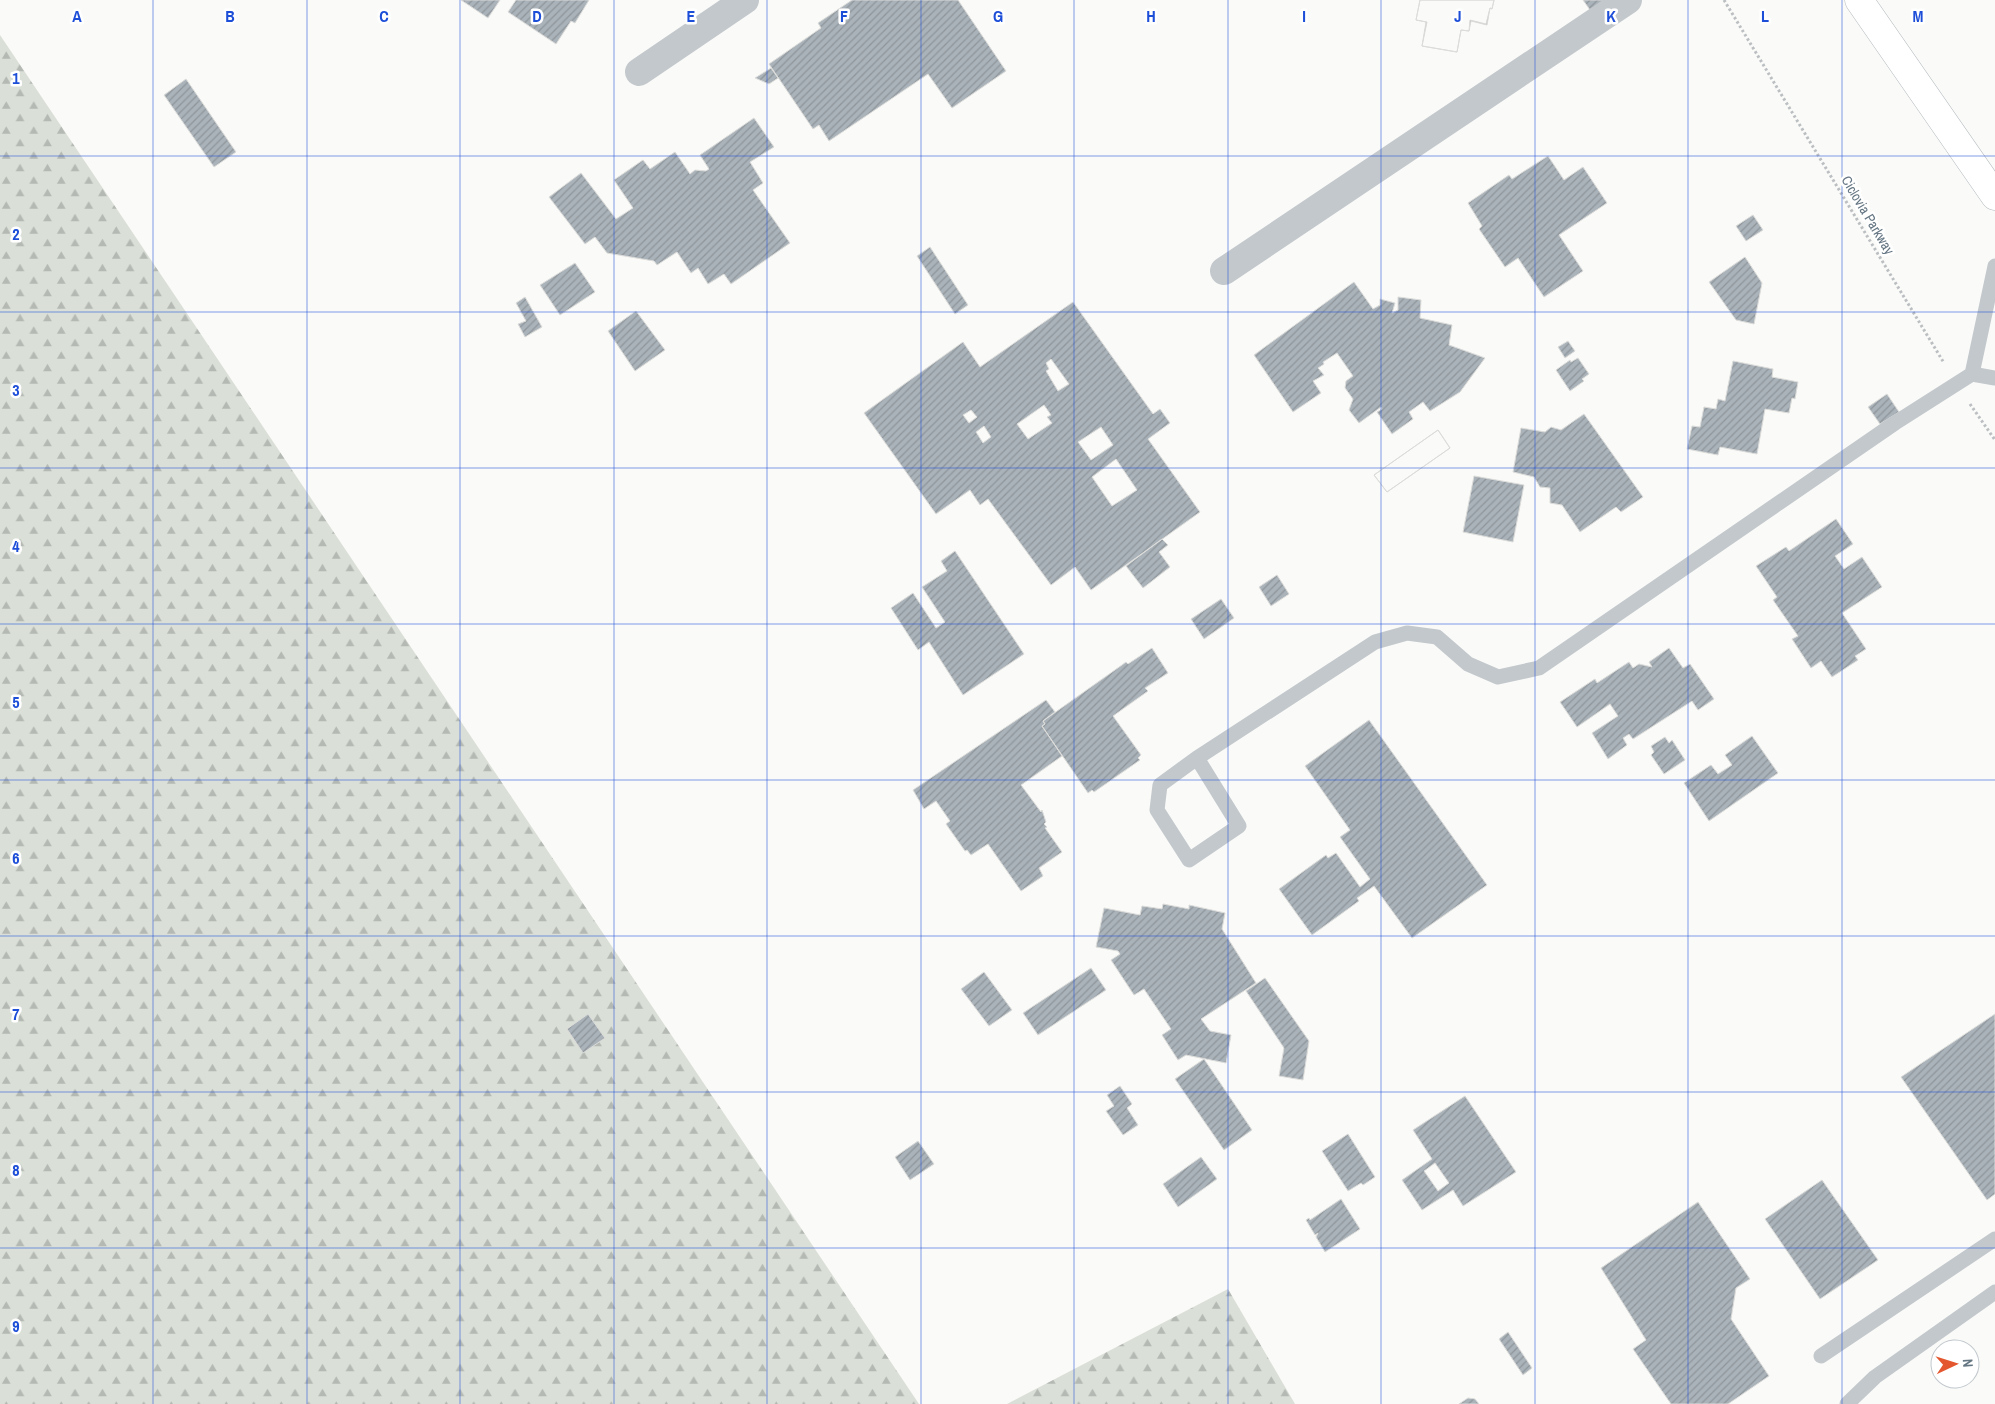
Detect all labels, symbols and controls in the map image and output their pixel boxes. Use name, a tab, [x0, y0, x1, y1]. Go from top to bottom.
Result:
text: A	[72, 5, 82, 27]
text: B	[225, 5, 235, 27]
text: C	[379, 5, 389, 27]
text: D	[532, 5, 542, 27]
text: E	[687, 5, 696, 27]
text: F	[840, 5, 848, 27]
text: G	[993, 5, 1003, 27]
text: H	[1146, 5, 1156, 27]
text: I	[1302, 5, 1306, 27]
text: J	[1454, 5, 1462, 27]
text: K	[1606, 5, 1616, 27]
text: L	[1761, 5, 1769, 27]
text: M	[1913, 5, 1924, 27]
text: 1	[12, 67, 20, 89]
street label: Ciclovia Parkway	[1837, 172, 1899, 258]
text: 2	[12, 223, 20, 245]
text: 3	[12, 379, 20, 401]
text: 4	[12, 535, 20, 557]
text: 5	[12, 691, 20, 713]
text: 6	[12, 847, 20, 869]
text: 7	[12, 1003, 20, 1025]
text: 8	[12, 1159, 20, 1181]
text: 9	[12, 1315, 20, 1337]
north arrow	[1930, 1339, 1980, 1389]
text: N	[1959, 1358, 1977, 1368]

